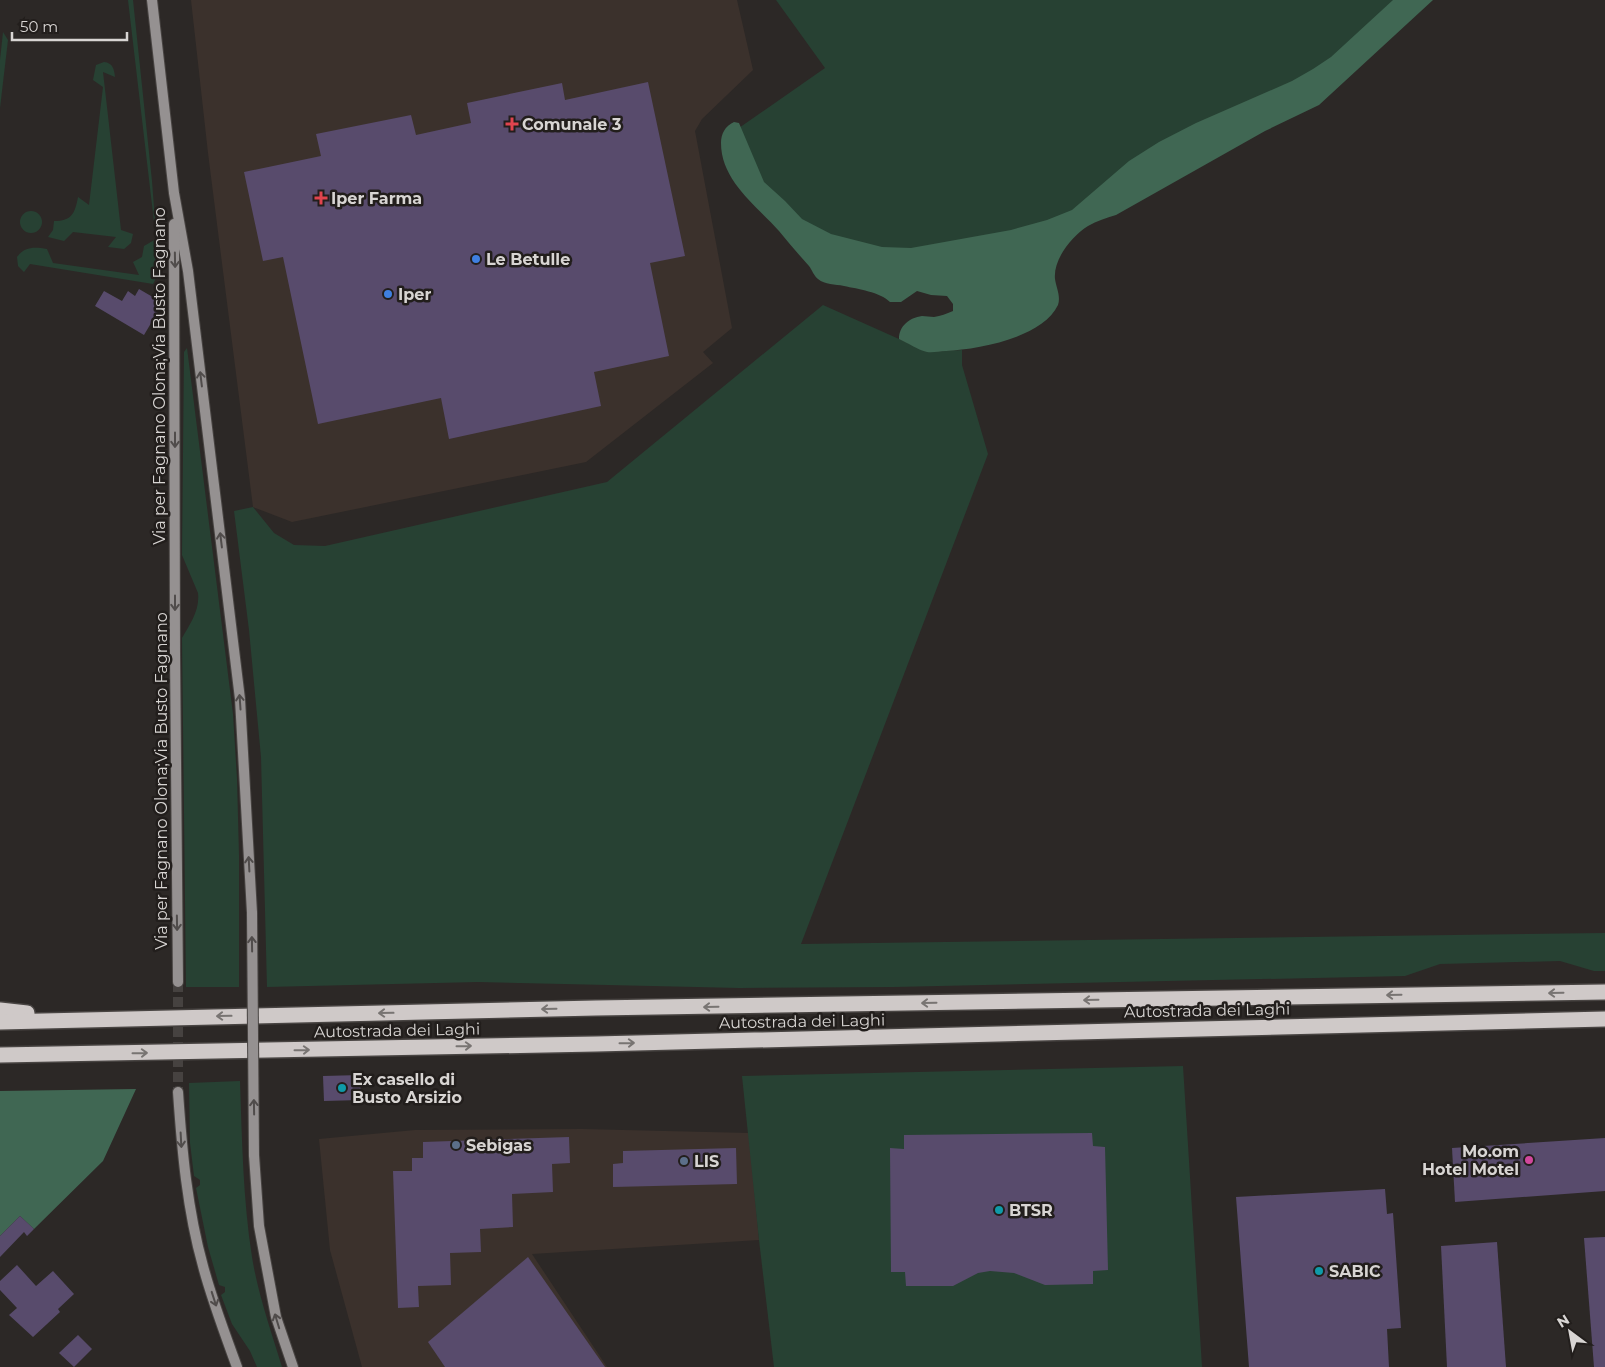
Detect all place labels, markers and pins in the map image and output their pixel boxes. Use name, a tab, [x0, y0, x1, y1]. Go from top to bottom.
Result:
place label: Comunale 3	[522, 115, 621, 134]
marker: Comunale 3	[506, 118, 518, 130]
place label: Iper Farma	[331, 189, 422, 208]
marker: Iper Farma	[315, 192, 327, 204]
place label: Le Betulle	[486, 250, 570, 269]
marker: Le Betulle	[470, 253, 482, 265]
place label: Iper	[398, 285, 431, 304]
marker: Iper	[382, 288, 394, 300]
place label: Ex casello di Busto Arsizio	[352, 1070, 462, 1107]
marker: Ex casello di Busto Arsizio	[336, 1082, 348, 1094]
place label: Sebigas	[466, 1136, 532, 1155]
marker: Sebigas	[450, 1139, 462, 1151]
place label: Mo.om Hotel Motel	[1422, 1142, 1519, 1179]
place label: LIS	[694, 1152, 719, 1171]
marker: Mo.om Hotel Motel	[1523, 1154, 1535, 1166]
marker: LIS	[678, 1155, 690, 1167]
place label: BTSR	[1009, 1201, 1053, 1220]
marker: BTSR	[993, 1204, 1005, 1216]
place label: SABIC	[1329, 1262, 1381, 1281]
marker: SABIC	[1313, 1265, 1325, 1277]

